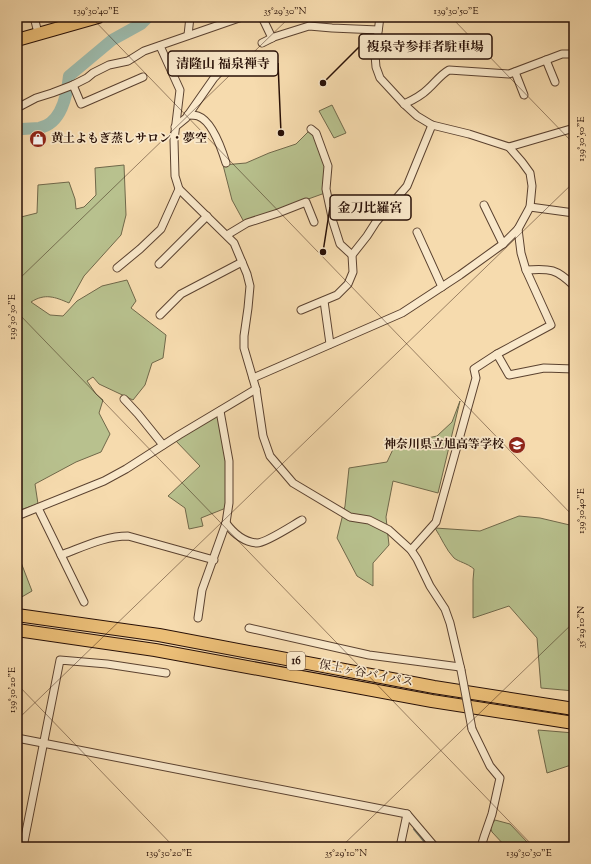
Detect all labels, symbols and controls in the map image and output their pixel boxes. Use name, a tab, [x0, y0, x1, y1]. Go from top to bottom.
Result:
text: 139°30'40"E	[73, 4, 119, 19]
text: 35°29'30"N	[263, 4, 307, 19]
text: 139°30'50"E	[434, 4, 478, 19]
callout: 複泉寺参拝者駐車場	[359, 34, 492, 59]
text: 複泉寺参拝者駐車場	[366, 39, 484, 57]
callout: 清隆山 福泉禅寺	[168, 51, 278, 76]
text: 清隆山 福泉禅寺	[176, 56, 270, 74]
text: 139°30'50"E	[574, 117, 589, 161]
shop icon: 黄土よもぎ蒸しサロン・夢空	[28, 129, 48, 149]
place label: 黄土よもぎ蒸しサロン・夢空	[51, 130, 207, 148]
callout: 金刀比羅宮	[330, 195, 411, 220]
text: 金刀比羅宮	[337, 200, 403, 218]
text: 139°30'30"E	[5, 294, 20, 340]
school or university icon: 神奈川県立旭高等学校	[507, 435, 527, 455]
place label: 神奈川県立旭高等学校	[384, 436, 504, 454]
text: 139°30'40"E	[574, 488, 589, 534]
text: 35°29'10"N	[574, 606, 589, 648]
road number: 16	[287, 652, 305, 670]
street label: 保土ヶ谷バイパス	[317, 656, 415, 692]
text: 139°30'20"E	[5, 667, 20, 713]
text: 139°30'20"E	[146, 846, 192, 861]
text: 35°29'10"N	[325, 846, 367, 861]
text: 139°30'30"E	[506, 846, 552, 861]

